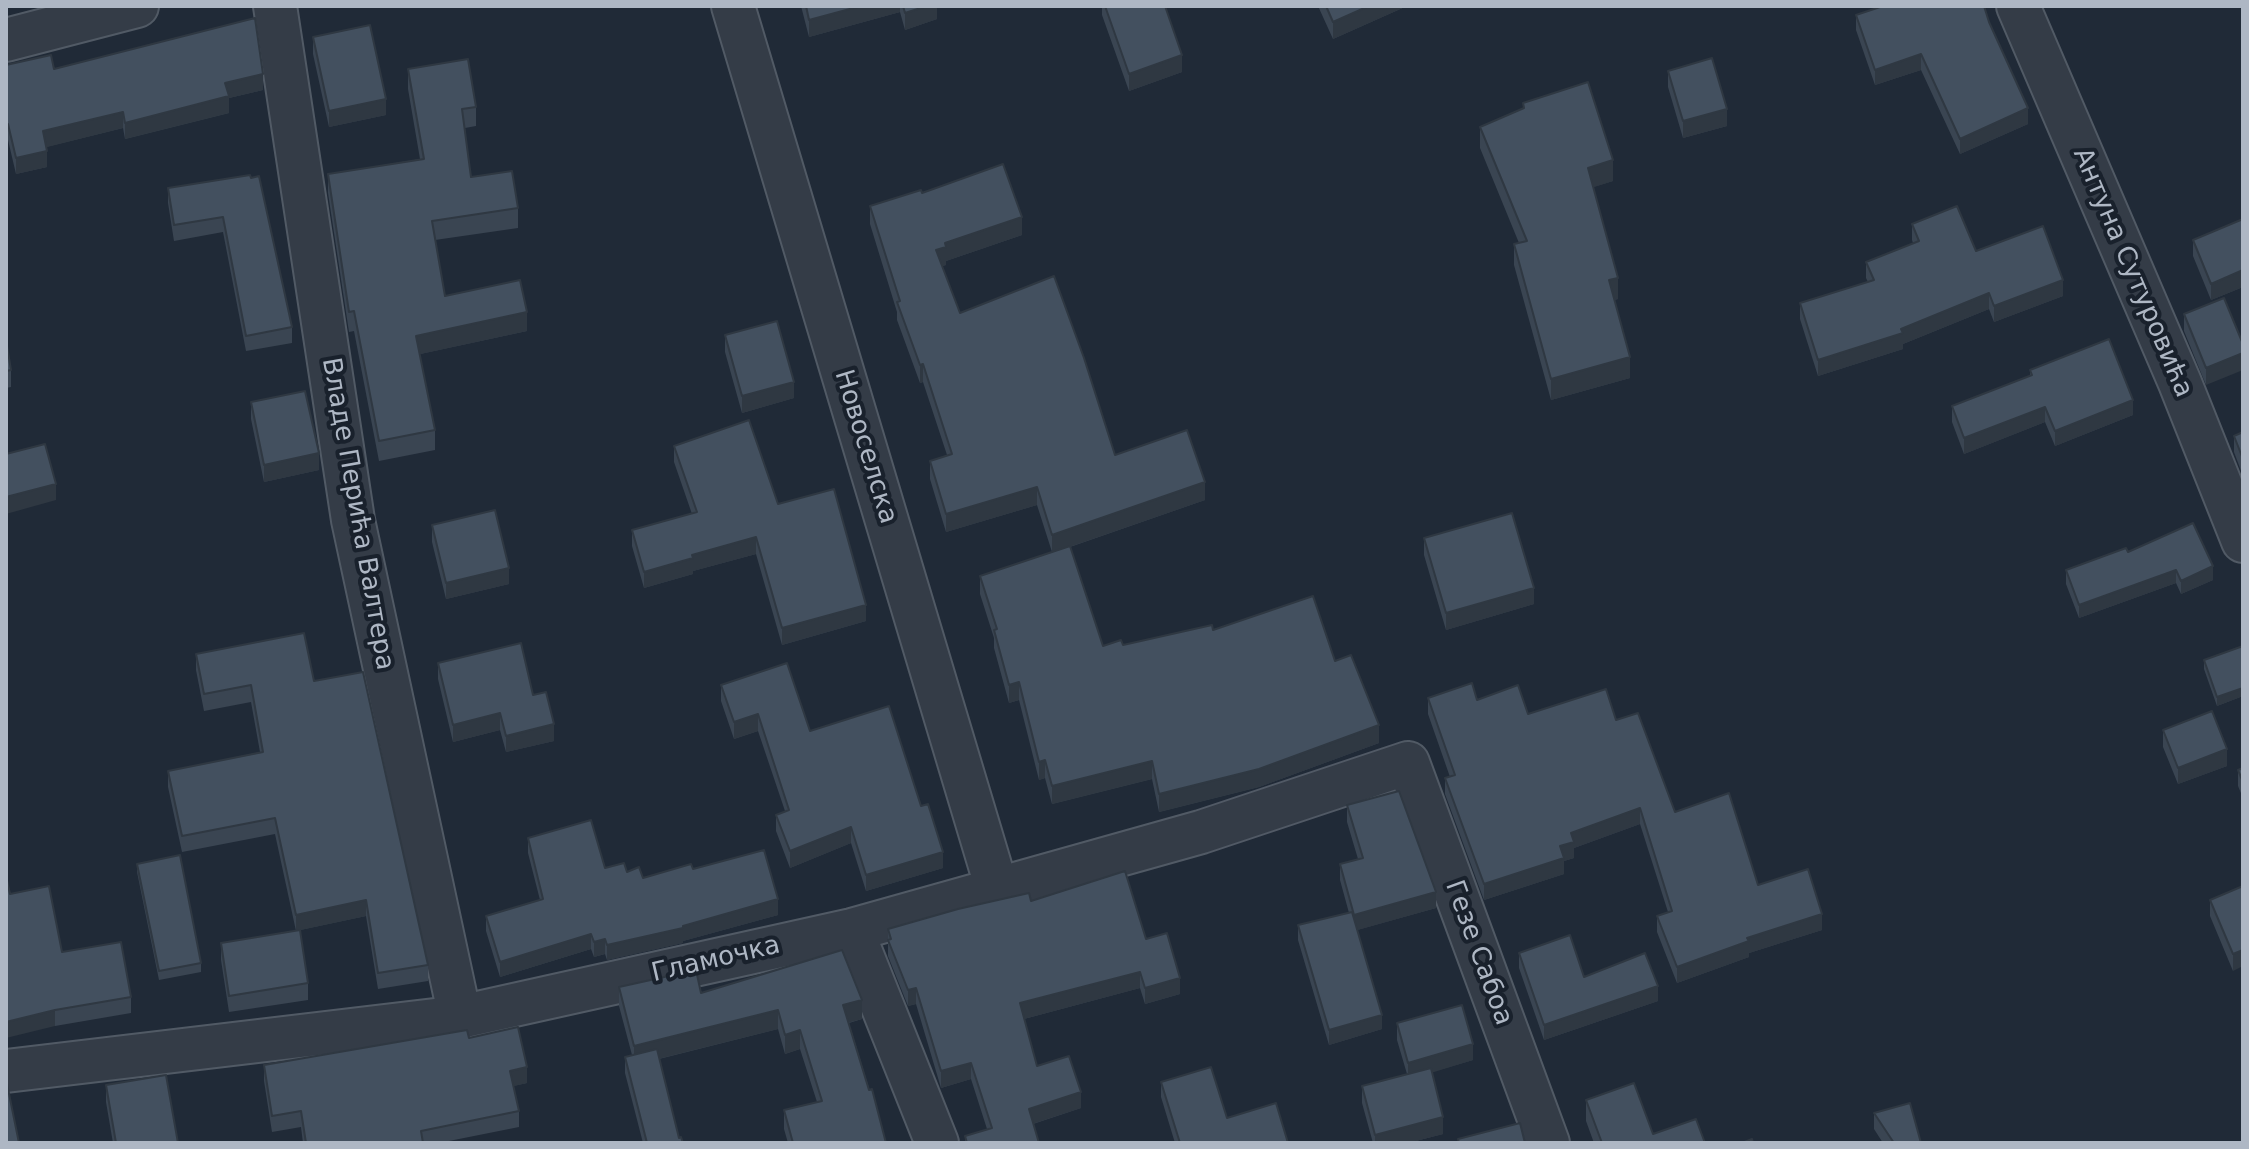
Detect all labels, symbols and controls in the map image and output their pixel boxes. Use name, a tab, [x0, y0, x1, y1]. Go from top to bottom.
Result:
street label: Антуна Сутуровића	[2065, 144, 2199, 402]
street label: Владе Перића Валтера	[314, 355, 400, 673]
street label: Новоселска	[827, 366, 903, 528]
street label: Гезе Сабоа	[1437, 876, 1519, 1030]
street label: Гламочка	[649, 930, 783, 990]

